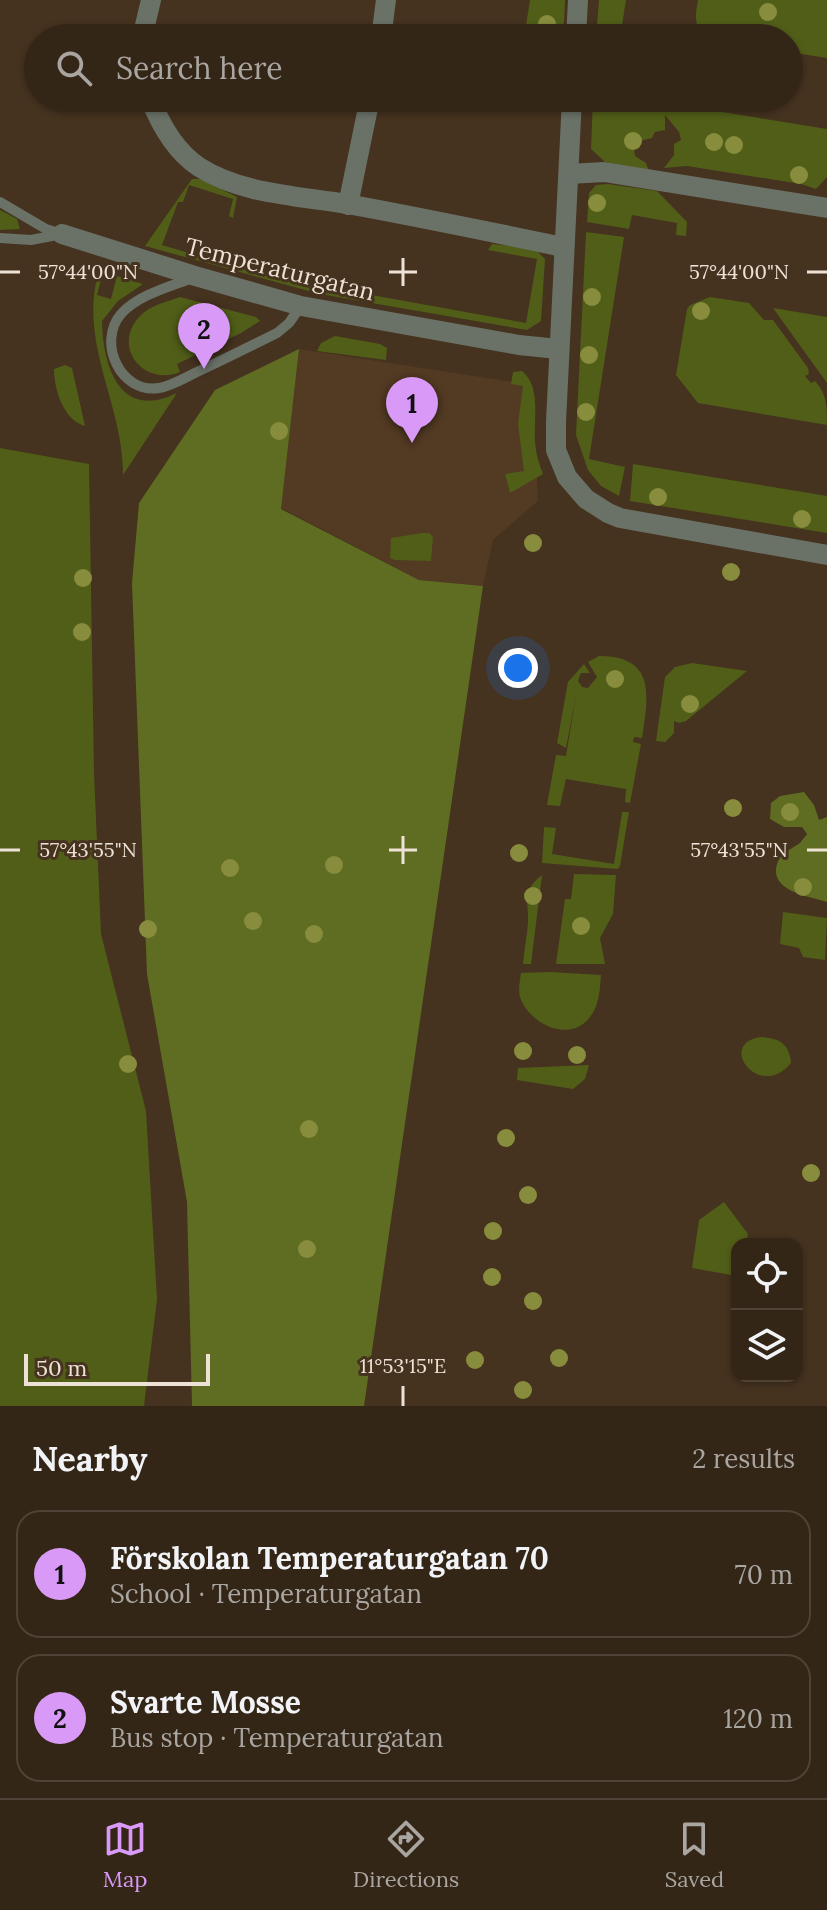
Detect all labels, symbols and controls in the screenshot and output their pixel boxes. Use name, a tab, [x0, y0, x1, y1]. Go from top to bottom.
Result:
search box	[24, 24, 803, 112]
icon: search	[52, 46, 96, 90]
text: Search here	[116, 49, 283, 87]
street label: Temperaturgatan	[182, 230, 378, 308]
text: 57°44'00"N	[38, 259, 138, 284]
text: 57°44'00"N	[689, 259, 789, 284]
pin: 2	[178, 303, 230, 369]
pin: 1	[386, 377, 438, 443]
your location	[498, 648, 538, 688]
text: 57°43'55"N	[39, 837, 137, 862]
text: 57°43'55"N	[690, 837, 788, 862]
map controls	[731, 1238, 803, 1382]
button: locate	[731, 1238, 803, 1310]
button: layers	[731, 1310, 803, 1382]
scale bar	[24, 1350, 210, 1386]
text: 11°53'15"E	[360, 1353, 446, 1378]
text: 50 m	[36, 1354, 87, 1382]
text: Nearby	[32, 1437, 148, 1480]
text: 2 results	[692, 1442, 795, 1475]
text: Förskolan Temperaturgatan 70	[110, 1539, 549, 1577]
text: 1	[55, 1558, 65, 1591]
text: 70 m	[735, 1558, 793, 1591]
text: School · Temperaturgatan	[110, 1577, 422, 1610]
text: Svarte Mosse	[110, 1683, 301, 1721]
text: 2	[53, 1702, 67, 1735]
text: 120 m	[723, 1702, 793, 1735]
text: Bus stop · Temperaturgatan	[110, 1721, 444, 1754]
tab: Map	[103, 1817, 147, 1893]
tab: Directions	[353, 1817, 459, 1893]
tab: Saved	[665, 1817, 724, 1893]

